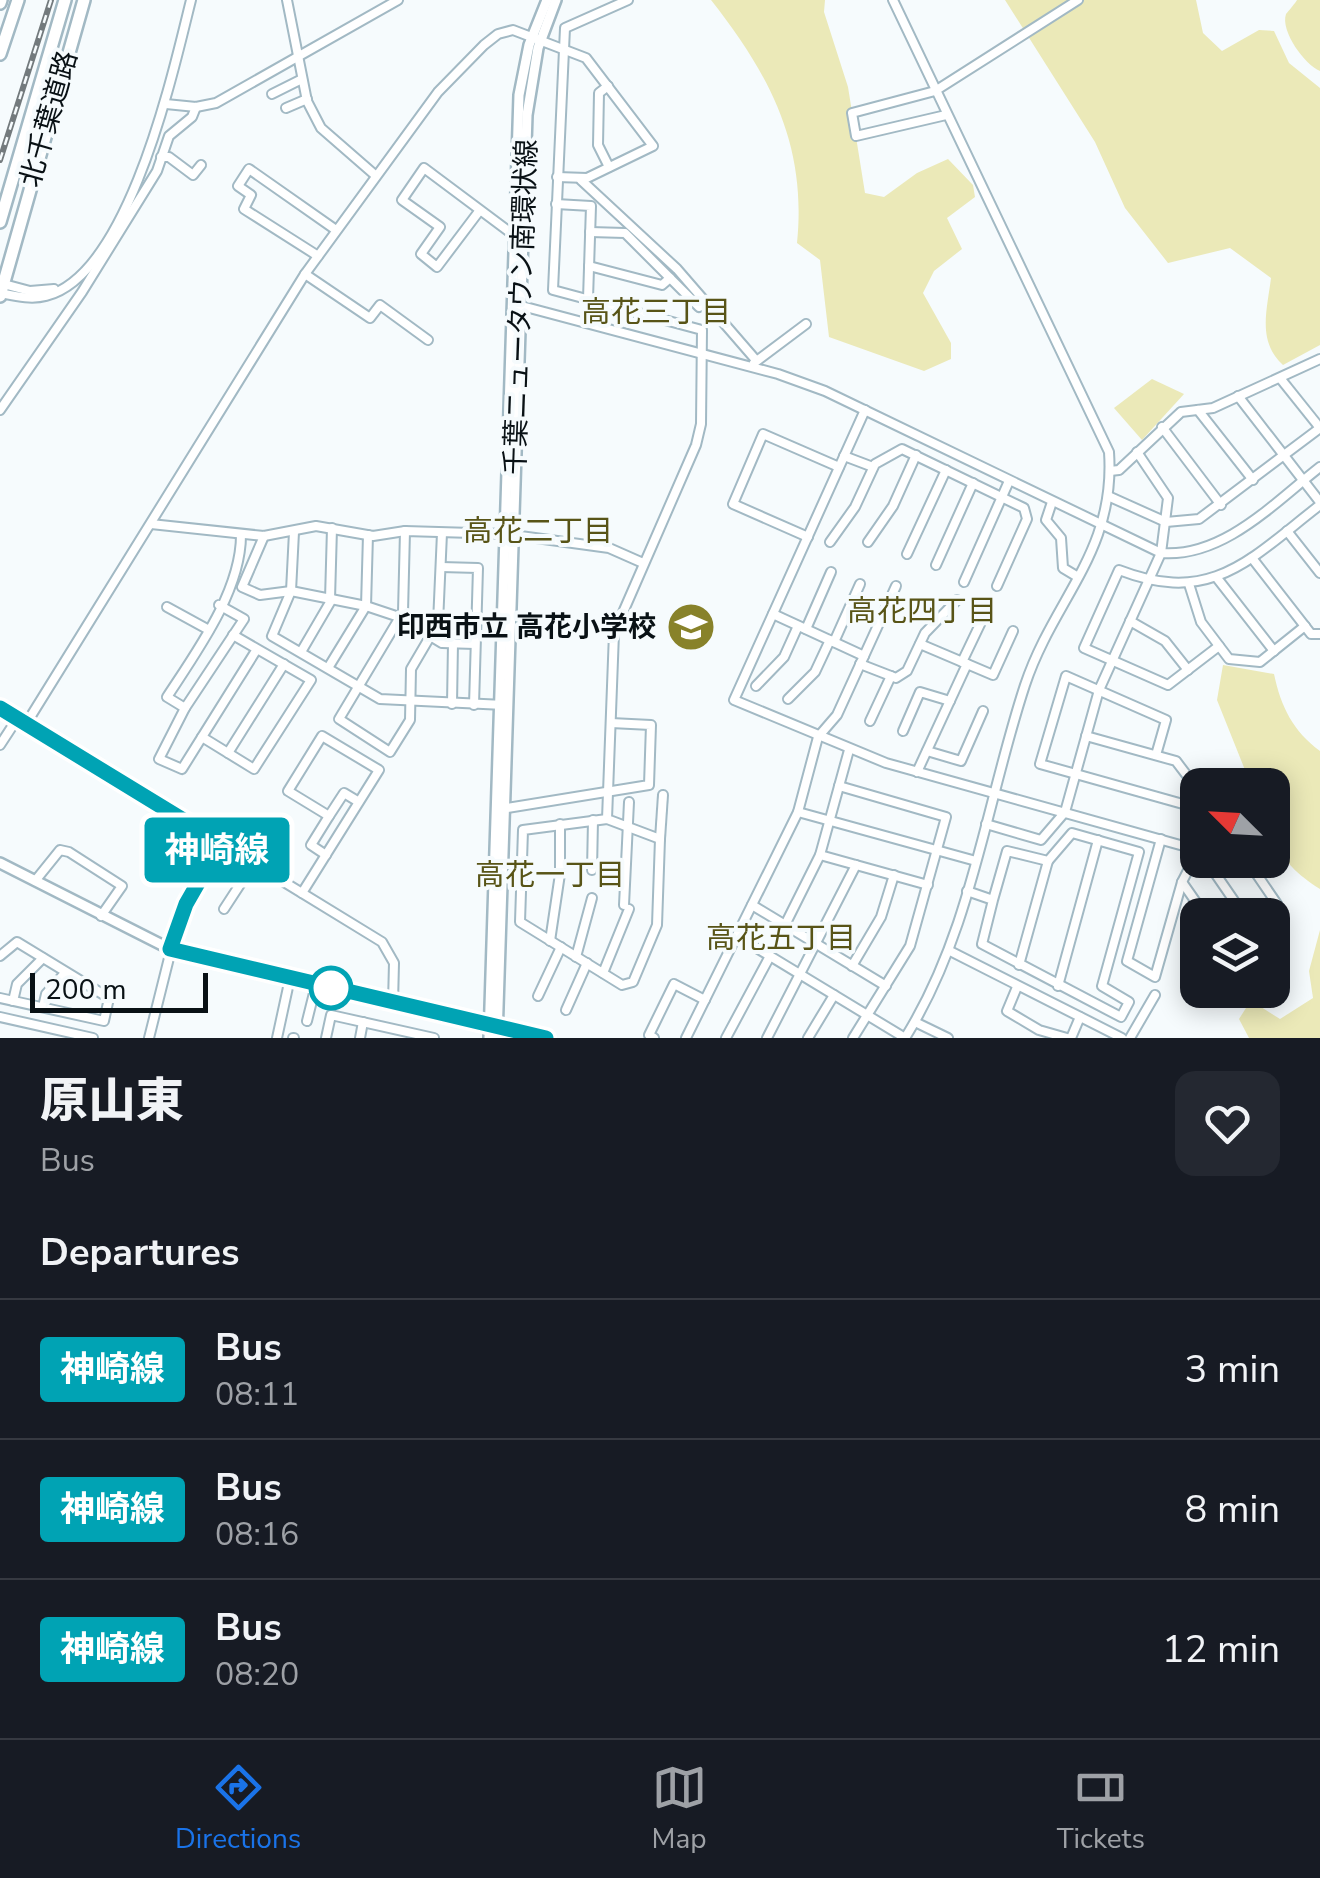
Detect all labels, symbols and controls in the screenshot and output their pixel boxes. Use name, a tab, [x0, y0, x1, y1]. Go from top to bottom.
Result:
street label: 北千葉道路	[11, 46, 87, 192]
street label: 千葉ニュータウン南環状線	[496, 138, 546, 476]
district label: 高花三丁目	[581, 292, 731, 333]
district label: 高花二丁目	[463, 511, 613, 552]
district label: 高花四丁目	[847, 591, 997, 632]
school or university icon: 印西市立 高花小学校	[665, 601, 717, 653]
place label: 印西市立 高花小学校	[396, 608, 656, 646]
north arrow	[1180, 768, 1290, 878]
map controls	[1180, 768, 1290, 1008]
line badge: 神崎線	[160, 818, 274, 882]
text: 神崎線	[164, 827, 270, 874]
district label: 高花一丁目	[475, 855, 625, 896]
button: layers	[1180, 898, 1290, 1008]
district label: 高花五丁目	[706, 918, 856, 959]
unlabelled marker	[310, 967, 352, 1009]
scale bar	[30, 968, 208, 1013]
text: 200 m	[45, 971, 127, 1009]
text: 原山東	[40, 1068, 184, 1134]
button: heart	[1175, 1071, 1280, 1176]
text: Bus	[40, 1139, 95, 1182]
text: Departures	[40, 1227, 239, 1278]
text: Bus	[215, 1322, 282, 1373]
text: 3 min	[1185, 1344, 1280, 1395]
text: 神崎線	[60, 1346, 165, 1393]
text: 08:11	[215, 1373, 299, 1416]
text: Bus	[215, 1462, 282, 1513]
text: 8 min	[1185, 1484, 1280, 1535]
text: 神崎線	[60, 1486, 165, 1533]
text: 08:16	[215, 1513, 299, 1556]
text: Bus	[215, 1602, 282, 1653]
text: 12 min	[1162, 1624, 1280, 1675]
text: 神崎線	[60, 1626, 165, 1673]
text: 08:20	[215, 1653, 299, 1696]
tab: Directions	[175, 1760, 301, 1858]
tab: Map	[651, 1760, 707, 1858]
tab: Tickets	[1057, 1760, 1145, 1858]

